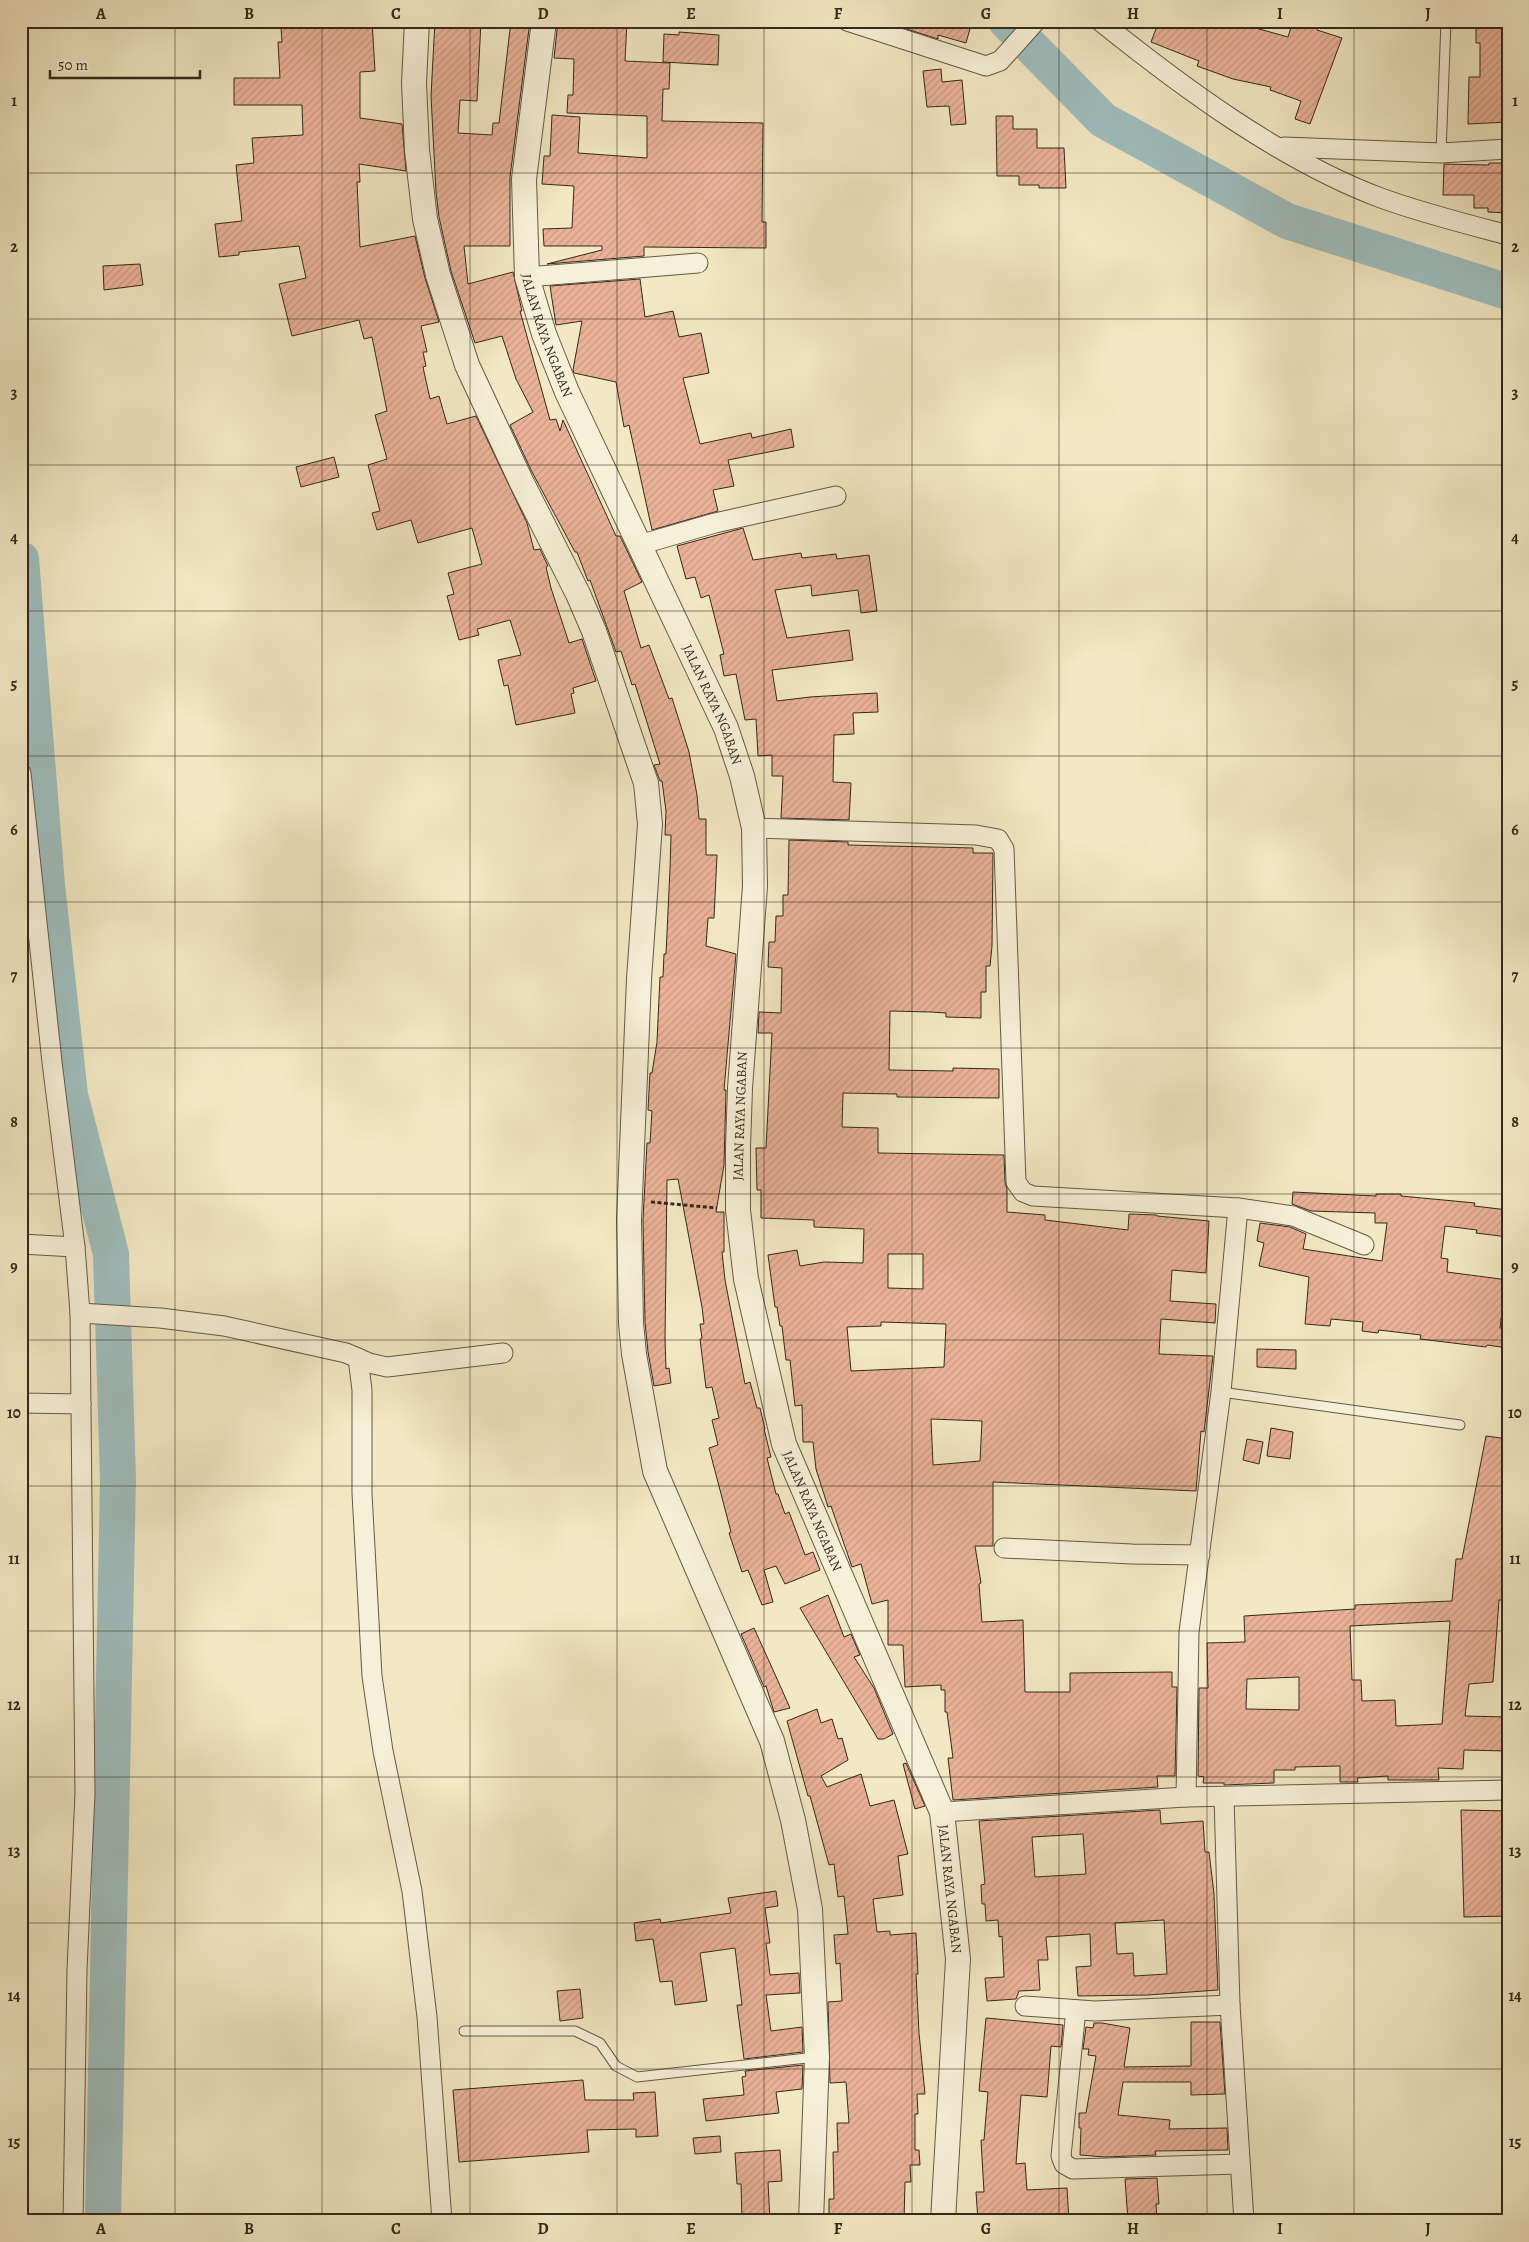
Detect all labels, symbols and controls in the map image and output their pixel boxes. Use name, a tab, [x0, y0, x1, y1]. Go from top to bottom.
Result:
text: A	[95, 3, 107, 25]
text: B	[244, 3, 254, 25]
text: C	[391, 3, 401, 25]
text: D	[537, 3, 549, 25]
text: E	[686, 3, 696, 25]
text: F	[834, 3, 843, 25]
text: G	[981, 3, 991, 25]
text: H	[1127, 3, 1139, 25]
text: I	[1277, 3, 1283, 25]
text: J	[1425, 3, 1431, 25]
scale bar	[50, 48, 200, 80]
text: 50 m	[58, 55, 88, 75]
text: 1	[11, 90, 17, 112]
text: 1	[1512, 90, 1518, 112]
text: 2	[10, 236, 18, 258]
text: 2	[1511, 236, 1519, 258]
street label: JALAN RAYA NGABAN	[517, 274, 578, 400]
text: 3	[11, 382, 18, 404]
text: 3	[1512, 382, 1519, 404]
text: 4	[10, 527, 18, 549]
text: 4	[1511, 527, 1519, 549]
street label: JALAN RAYA NGABAN	[678, 641, 747, 767]
text: 5	[11, 673, 18, 695]
text: 5	[1512, 673, 1519, 695]
text: 6	[10, 819, 18, 841]
text: 6	[1511, 819, 1519, 841]
text: 7	[11, 965, 18, 987]
text: 7	[1512, 965, 1519, 987]
street label: JALAN RAYA NGABAN	[728, 1051, 752, 1181]
text: 8	[10, 1111, 18, 1133]
text: 8	[1511, 1111, 1519, 1133]
text: 9	[10, 1256, 18, 1278]
text: 9	[1511, 1256, 1519, 1278]
text: 10	[7, 1402, 21, 1424]
text: 10	[1508, 1402, 1522, 1424]
street label: JALAN RAYA NGABAN	[778, 1448, 847, 1574]
text: 11	[8, 1548, 20, 1570]
text: 11	[1509, 1548, 1521, 1570]
text: 12	[7, 1694, 21, 1716]
text: 12	[1508, 1694, 1522, 1716]
street label: JALAN RAYA NGABAN	[934, 1823, 967, 1954]
text: 13	[8, 1840, 20, 1862]
text: 13	[1509, 1840, 1521, 1862]
text: 14	[7, 1985, 21, 2007]
text: 14	[1508, 1985, 1522, 2007]
text: 15	[8, 2131, 20, 2153]
text: 15	[1509, 2131, 1521, 2153]
text: A	[95, 2218, 107, 2240]
text: B	[244, 2218, 254, 2240]
text: C	[391, 2218, 401, 2240]
text: D	[537, 2218, 549, 2240]
text: E	[686, 2218, 696, 2240]
text: F	[834, 2218, 843, 2240]
text: G	[981, 2218, 991, 2240]
text: H	[1127, 2218, 1139, 2240]
text: I	[1277, 2218, 1283, 2240]
text: J	[1425, 2218, 1431, 2240]

